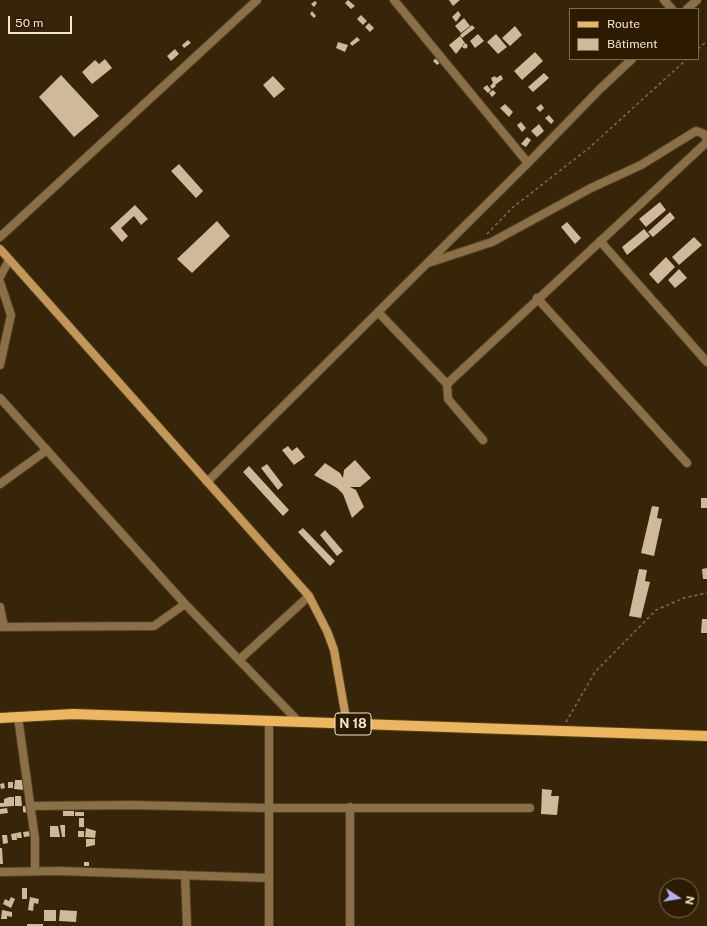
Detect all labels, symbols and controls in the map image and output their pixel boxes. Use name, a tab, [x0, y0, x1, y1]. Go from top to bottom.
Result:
scale bar	[10, 8, 74, 34]
legend	[569, 8, 699, 60]
text: 50 m	[15, 16, 43, 30]
text: Route	[607, 17, 640, 31]
text: Bâtiment	[607, 37, 658, 51]
road number: N 18	[335, 713, 371, 735]
north arrow	[659, 878, 699, 918]
text: N	[683, 895, 697, 906]

